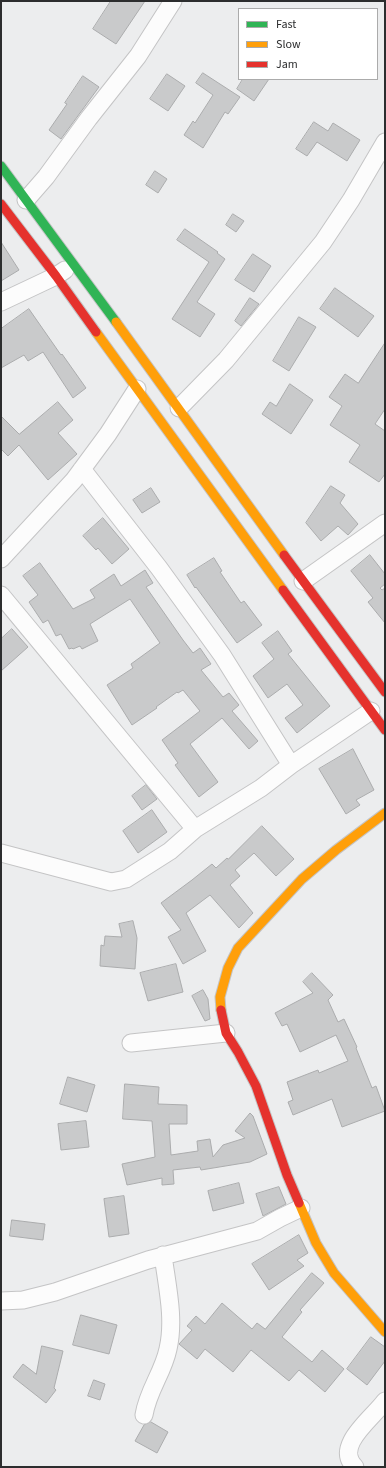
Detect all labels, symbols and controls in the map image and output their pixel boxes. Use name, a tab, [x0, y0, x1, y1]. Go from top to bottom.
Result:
legend	[238, 8, 378, 80]
text: Fast	[276, 16, 296, 33]
text: Slow	[276, 36, 301, 53]
text: Jam	[276, 56, 298, 73]

